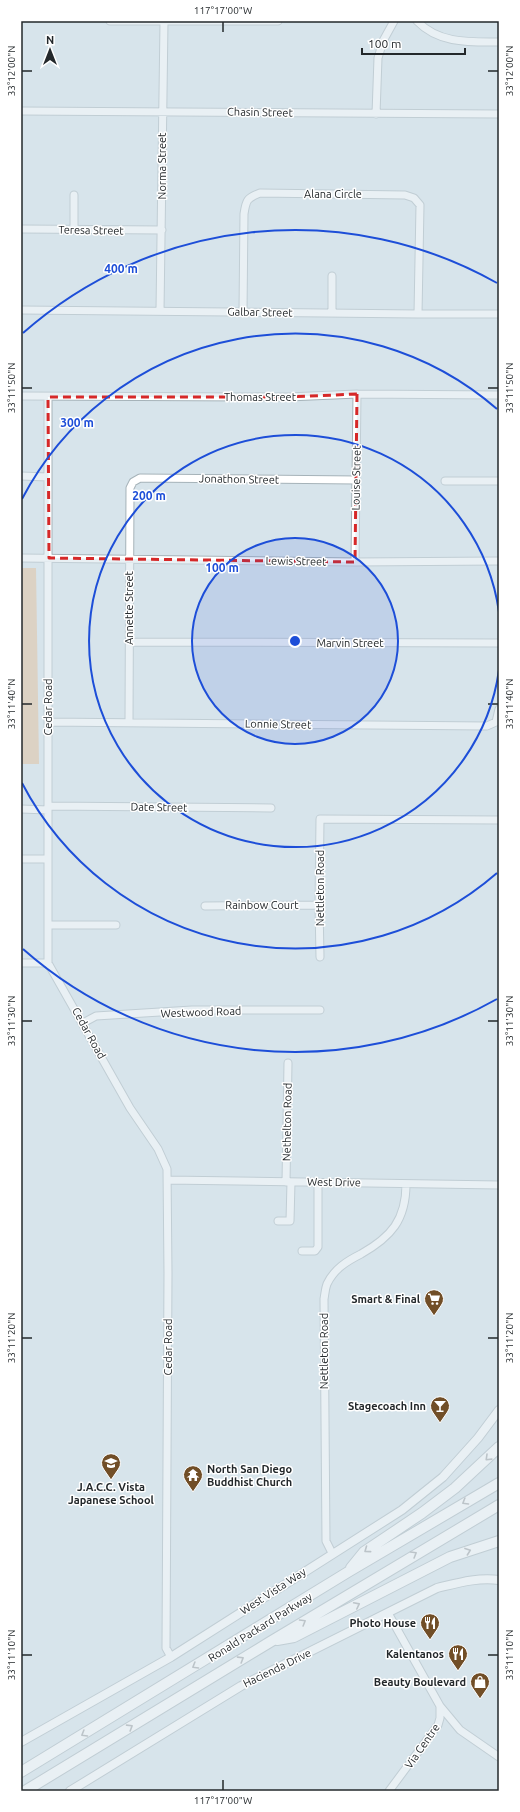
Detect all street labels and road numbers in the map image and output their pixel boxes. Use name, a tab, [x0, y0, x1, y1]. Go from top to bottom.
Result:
street label: Chasin Street	[227, 105, 294, 119]
street label: Norma Street	[156, 132, 168, 199]
street label: Alana Circle	[304, 188, 362, 200]
street label: Teresa Street	[58, 223, 125, 237]
street label: Galbar Street	[227, 305, 293, 319]
street label: Thomas Street	[224, 391, 297, 403]
street label: Louise Street	[349, 445, 363, 511]
street label: Jonathon Street	[199, 472, 280, 486]
street label: Lewis Street	[265, 554, 327, 568]
street label: Annette Street	[123, 570, 135, 645]
street label: Marvin Street	[316, 637, 384, 649]
street label: Cedar Road	[42, 679, 54, 735]
street label: Lonnie Street	[245, 717, 312, 731]
street label: Date Street	[130, 801, 188, 814]
street label: Nettleton Road	[314, 850, 326, 926]
street label: Rainbow Court	[225, 899, 299, 911]
street label: Cedar Road	[70, 1005, 108, 1061]
street label: Westwood Road	[160, 1005, 242, 1019]
street label: Nethelton Road	[280, 1083, 294, 1161]
street label: West Drive	[307, 1176, 361, 1188]
street label: Nettleton Road	[318, 1313, 330, 1389]
street label: Cedar Road	[162, 1319, 174, 1375]
street label: West Vista Way	[238, 1565, 309, 1617]
street label: Ronald Packard Parkway	[206, 1590, 315, 1664]
street label: Hacienda Drive	[241, 1646, 313, 1690]
street label: Via Centre	[402, 1721, 442, 1771]

